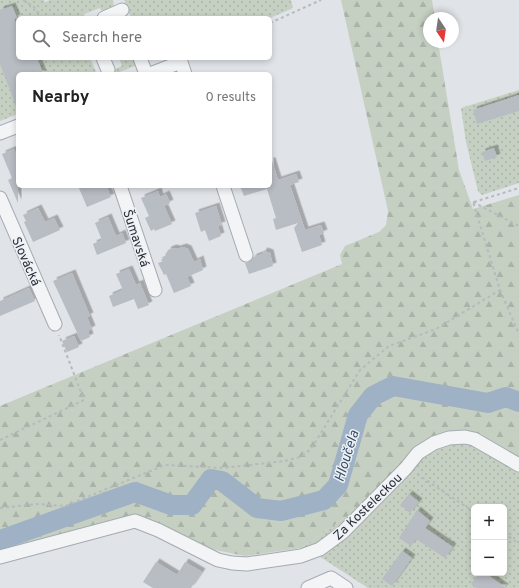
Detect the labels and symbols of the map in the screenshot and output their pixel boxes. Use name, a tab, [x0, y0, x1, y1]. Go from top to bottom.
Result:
north arrow	[423, 12, 459, 48]
street label: Šumavská	[118, 207, 154, 269]
street label: Slovácká	[7, 235, 43, 289]
water label: Hloučela	[332, 428, 364, 484]
street label: Za Kosteleckou	[331, 471, 406, 544]

